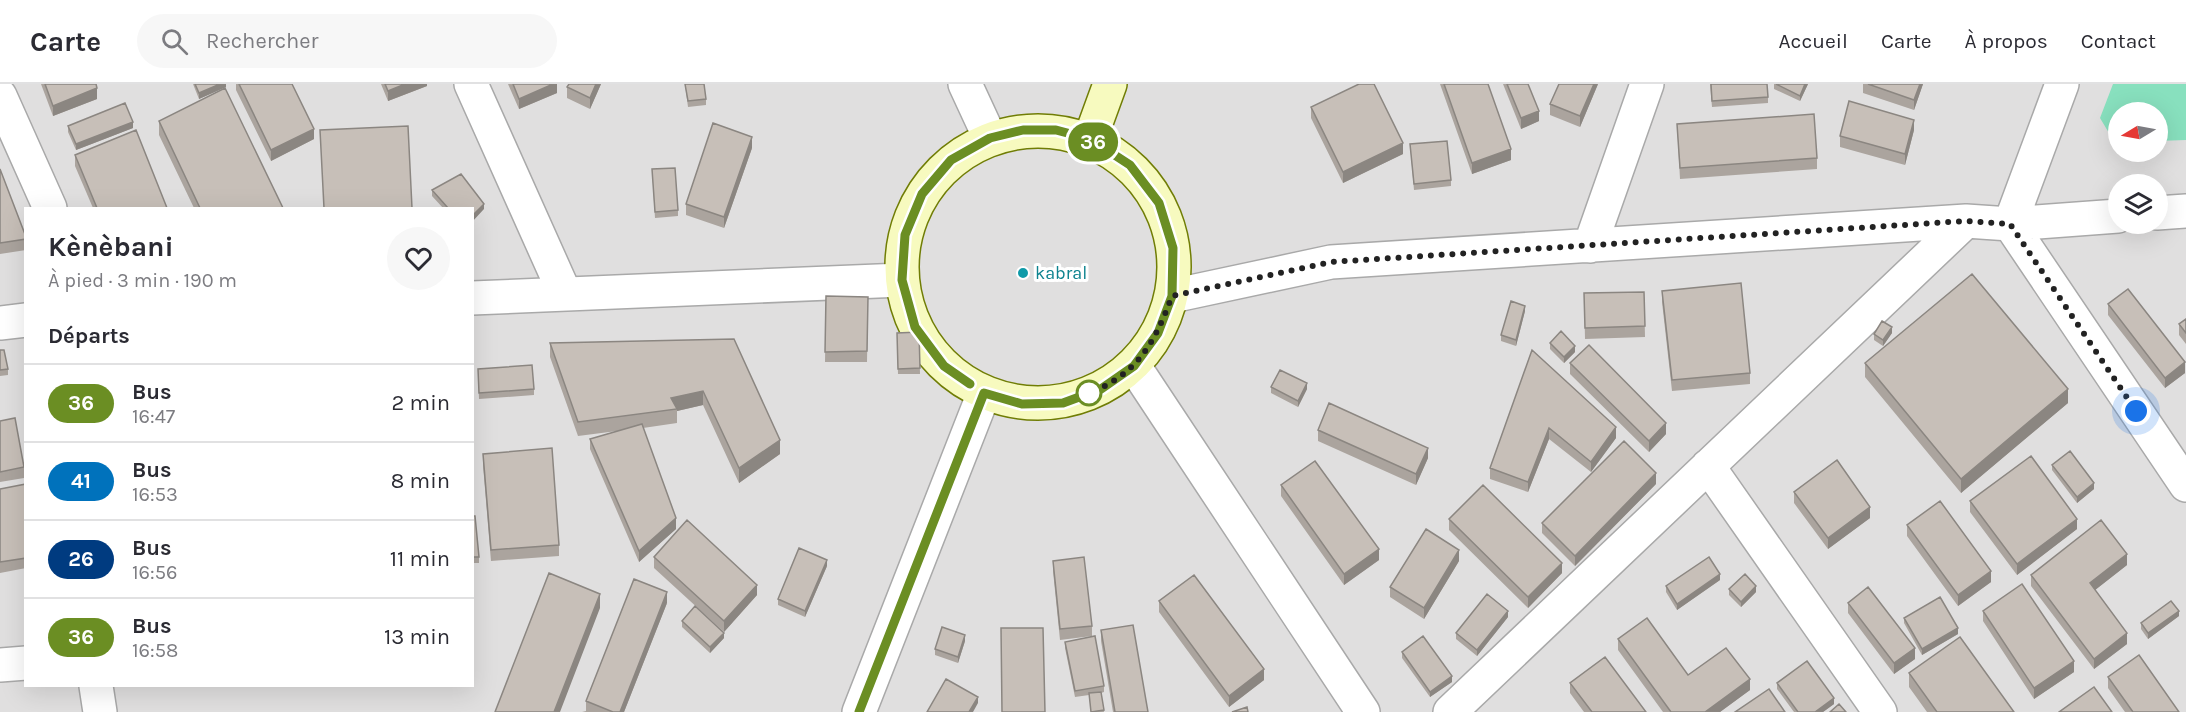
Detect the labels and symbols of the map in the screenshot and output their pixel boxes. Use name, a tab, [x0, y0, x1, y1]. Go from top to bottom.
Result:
north arrow	[2108, 102, 2168, 162]
line badge: 36	[1066, 122, 1120, 162]
place label: kabral	[1035, 262, 1087, 284]
marker: kabral	[1016, 266, 1030, 280]
unlabelled marker	[1076, 380, 1102, 406]
your location	[2121, 396, 2151, 426]

